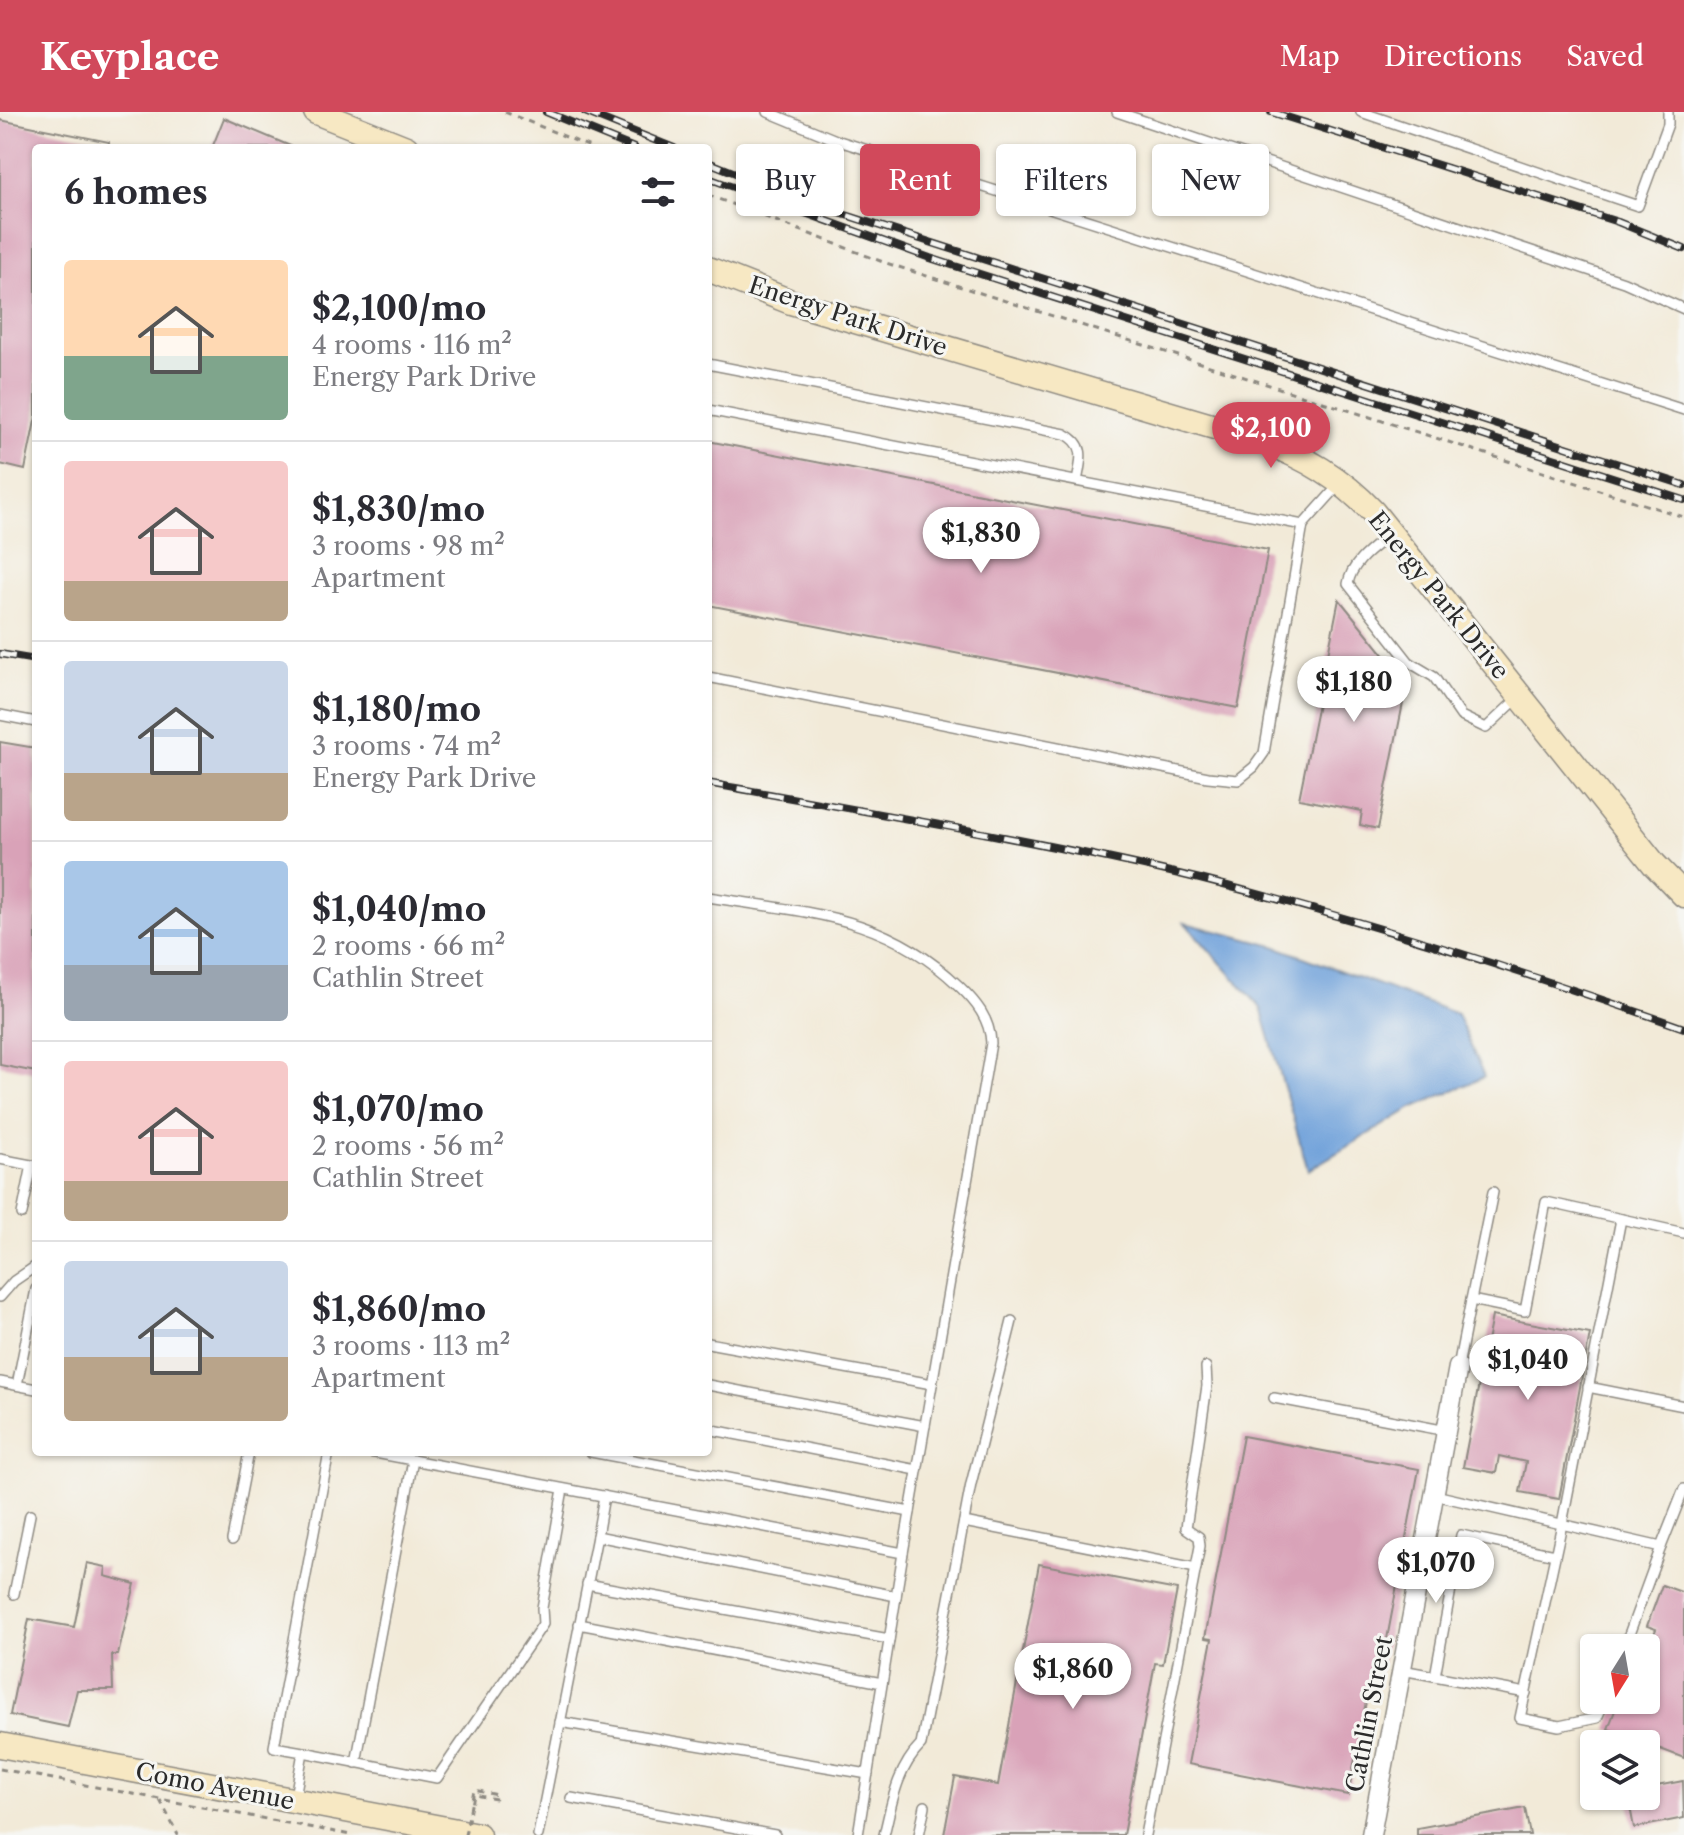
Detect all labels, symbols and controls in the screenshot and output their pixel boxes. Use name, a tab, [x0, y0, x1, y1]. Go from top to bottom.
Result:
text: Keyplace	[40, 33, 219, 80]
text: Map	[1280, 39, 1340, 73]
text: Directions	[1384, 39, 1522, 73]
text: Saved	[1566, 39, 1644, 73]
chip: Buy	[736, 144, 844, 216]
chip: Rent	[860, 144, 980, 216]
chip: Filters	[996, 144, 1136, 216]
chip: New	[1152, 144, 1269, 216]
icon: filters	[636, 170, 680, 214]
text: 6 homes	[64, 171, 208, 213]
street label: Energy Park Drive	[745, 270, 951, 362]
text: $2,100/mo	[312, 287, 486, 329]
icon: home	[128, 292, 224, 388]
text: 4 rooms · 116 m²	[312, 329, 512, 361]
text: Energy Park Drive	[312, 361, 536, 393]
pin: $2,100	[1206, 402, 1336, 470]
text: $2,100	[1230, 412, 1312, 444]
text: $1,830/mo	[312, 488, 485, 530]
icon: home	[128, 493, 224, 589]
street label: Energy Park Drive	[1363, 505, 1515, 685]
pin: $1,830	[916, 507, 1046, 575]
text: $1,830	[941, 517, 1021, 549]
text: 3 rooms · 98 m²	[312, 530, 505, 562]
text: Apartment	[312, 562, 445, 594]
pin: $1,180	[1289, 656, 1419, 724]
text: $1,180	[1315, 666, 1393, 698]
text: $1,180/mo	[312, 688, 481, 730]
icon: home	[128, 693, 224, 789]
text: 3 rooms · 74 m²	[312, 730, 501, 762]
text: Energy Park Drive	[312, 762, 536, 794]
text: $1,040/mo	[312, 888, 486, 930]
icon: home	[128, 893, 224, 989]
text: 2 rooms · 66 m²	[312, 930, 505, 962]
text: Cathlin Street	[312, 962, 484, 994]
text: $1,070/mo	[312, 1088, 484, 1130]
icon: home	[128, 1093, 224, 1189]
text: 2 rooms · 56 m²	[312, 1130, 504, 1162]
text: Cathlin Street	[312, 1162, 484, 1194]
text: $1,860/mo	[312, 1288, 486, 1330]
icon: home	[128, 1293, 224, 1389]
text: 3 rooms · 113 m²	[312, 1330, 510, 1362]
pin: $1,040	[1463, 1334, 1593, 1402]
text: $1,040	[1487, 1344, 1569, 1376]
text: Apartment	[312, 1362, 445, 1394]
pin: $1,070	[1371, 1537, 1501, 1605]
text: $1,070	[1396, 1547, 1476, 1579]
street label: Cathlin Street	[1340, 1633, 1398, 1795]
north arrow	[1580, 1634, 1660, 1714]
map controls	[1580, 1634, 1660, 1810]
pin: $1,860	[1008, 1643, 1138, 1711]
text: $1,860	[1032, 1653, 1114, 1685]
button: layers	[1580, 1730, 1660, 1810]
street label: Como Avenue	[133, 1756, 297, 1816]

